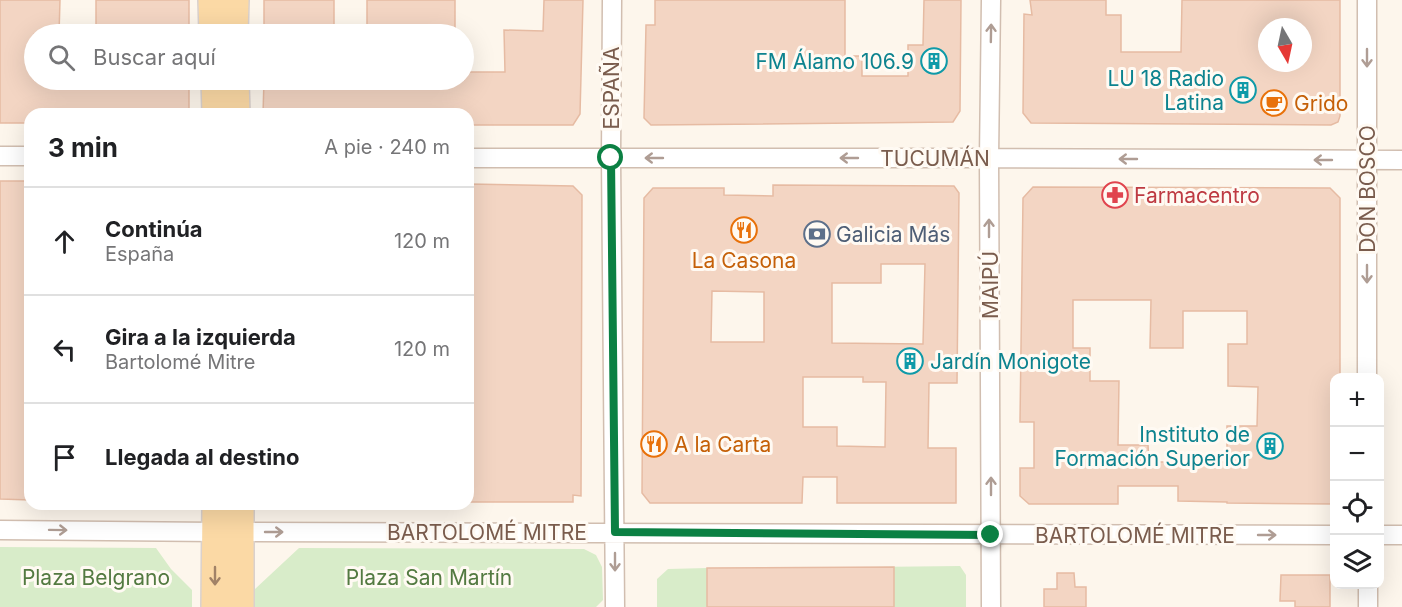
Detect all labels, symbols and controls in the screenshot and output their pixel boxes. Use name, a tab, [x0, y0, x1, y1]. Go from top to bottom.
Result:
north arrow	[1258, 18, 1312, 72]
one-way arrow	[985, 23, 996, 43]
search box	[24, 24, 474, 90]
icon: search	[45, 41, 78, 74]
text: Buscar aquí	[93, 44, 216, 70]
building icon: FM Álamo 106.9	[919, 46, 949, 76]
street label: ESPAÑA	[598, 47, 624, 129]
place label: FM Álamo 106.9	[755, 48, 914, 74]
one-way arrow	[1361, 48, 1373, 68]
place label: LU 18 Radio Latina	[1107, 66, 1224, 115]
building icon: LU 18 Radio Latina	[1228, 75, 1258, 105]
cafe icon: Grido	[1259, 88, 1289, 118]
place label: Grido	[1294, 91, 1348, 116]
street label: DON BOSCO	[1355, 125, 1380, 253]
text: 3 min	[48, 132, 118, 163]
text: A pie · 240 m	[324, 135, 450, 159]
route start	[597, 144, 623, 170]
street label: TUCUMÁN	[880, 145, 990, 171]
one-way arrow	[644, 152, 664, 164]
one-way arrow	[839, 152, 859, 164]
one-way arrow	[1118, 153, 1138, 165]
one-way arrow	[1313, 154, 1333, 166]
pharmacy icon: Farmacentro	[1100, 180, 1130, 210]
place label: Farmacentro	[1134, 183, 1260, 208]
restaurant icon: La Casona	[729, 215, 759, 245]
text: Continúa	[105, 216, 203, 242]
one-way arrow	[983, 218, 995, 238]
bank icon: Galicia Más	[802, 219, 832, 249]
place label: Galicia Más	[836, 222, 950, 247]
icon: ahead	[48, 225, 81, 258]
text: 120 m	[394, 229, 450, 253]
text: España	[105, 242, 174, 266]
place label: La Casona	[692, 248, 796, 273]
street label: MAIPÚ	[977, 251, 1003, 319]
one-way arrow	[1361, 264, 1373, 284]
text: Gira a la izquierda	[105, 324, 296, 350]
icon: left	[48, 333, 81, 366]
text: 120 m	[394, 337, 450, 361]
building icon: Jardín Monigote	[895, 346, 925, 376]
place label: Jardín Monigote	[930, 349, 1091, 374]
text: Bartolomé Mitre	[105, 350, 255, 374]
map controls	[1330, 373, 1384, 589]
button: +	[1330, 373, 1384, 427]
place label: Instituto de Formación Superior	[1055, 422, 1250, 471]
button: −	[1330, 427, 1384, 481]
restaurant icon: A la Carta	[639, 429, 669, 459]
building icon: Instituto de Formación Superior	[1255, 431, 1285, 461]
place label: A la Carta	[674, 432, 771, 457]
icon: arrive	[48, 441, 81, 474]
text: Llegada al destino	[105, 444, 299, 470]
one-way arrow	[985, 476, 997, 496]
button: locate	[1330, 481, 1384, 535]
street label: BARTOLOMÉ MITRE	[387, 519, 587, 545]
route end	[977, 521, 1003, 547]
street label: BARTOLOMÉ MITRE	[1035, 522, 1235, 548]
one-way arrow	[48, 524, 68, 536]
one-way arrow	[264, 526, 284, 538]
one-way arrow	[1257, 529, 1277, 541]
button: layers	[1330, 535, 1384, 589]
one-way arrow	[609, 552, 621, 572]
park label: Plaza Belgrano	[22, 565, 170, 590]
park label: Plaza San Martín	[346, 565, 512, 590]
one-way arrow	[209, 566, 221, 586]

